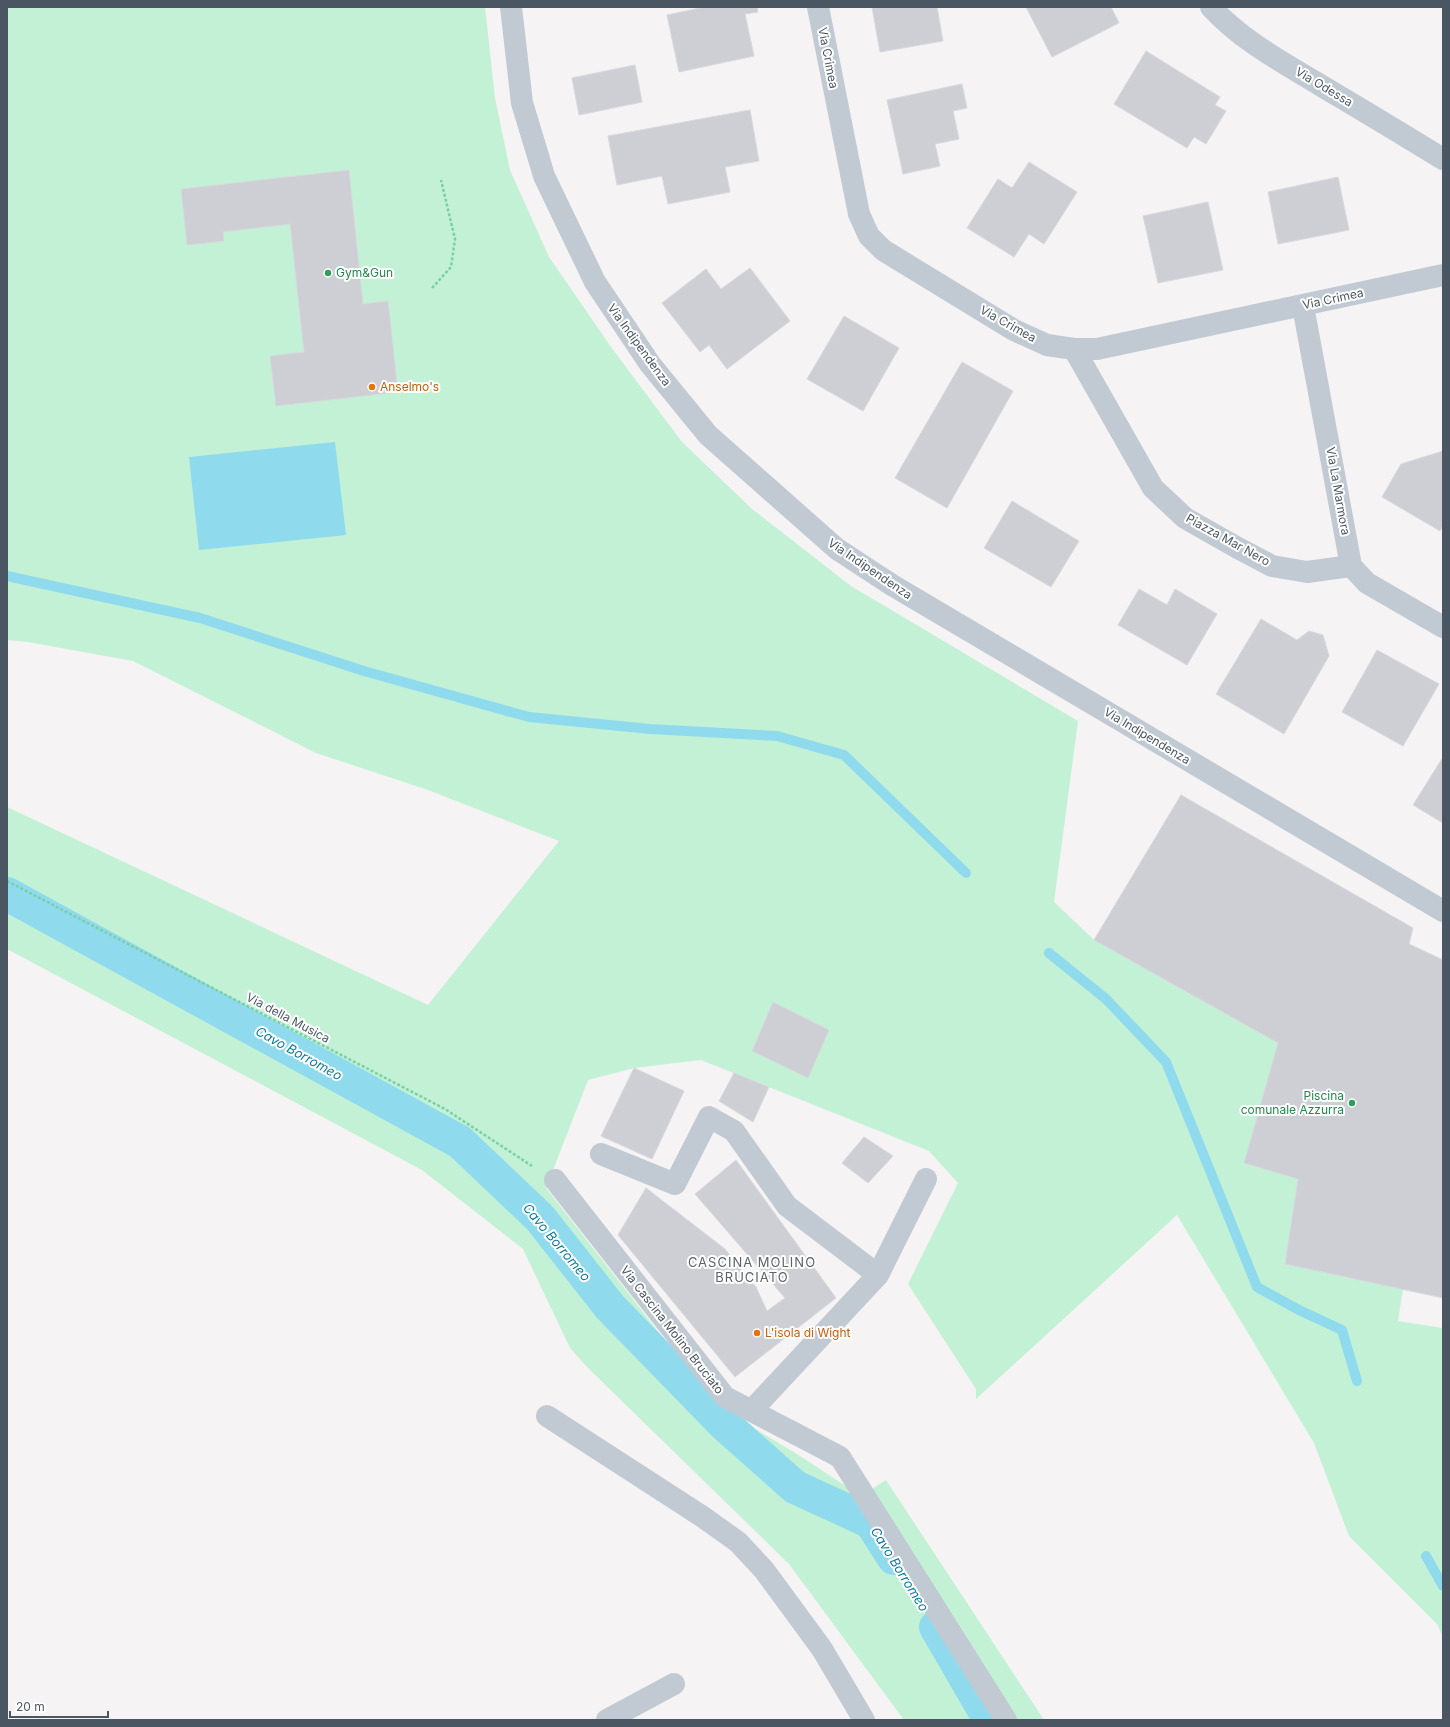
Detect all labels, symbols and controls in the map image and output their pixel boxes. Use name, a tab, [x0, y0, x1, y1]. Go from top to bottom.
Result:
street label: Via Crimea	[815, 26, 842, 90]
street label: Via Odessa	[1293, 64, 1356, 110]
place label: Gym&Gun	[336, 265, 393, 280]
marker: Gym&Gun	[323, 268, 333, 278]
street label: Via Crimea	[1301, 285, 1365, 312]
street label: Via Indipendenza	[605, 301, 674, 389]
street label: Via Crimea	[977, 302, 1039, 345]
place label: Anselmo's	[380, 379, 439, 394]
marker: Anselmo's	[367, 382, 377, 392]
street label: Via La Marmora	[1323, 446, 1354, 536]
street label: Piazza Mar Nero	[1184, 510, 1273, 569]
street label: Via Indipendenza	[825, 535, 915, 602]
street label: Via Indipendenza	[1101, 704, 1193, 767]
street label: Via della Musica	[244, 989, 333, 1046]
water label: Cavo Borromeo	[253, 1023, 345, 1083]
place label: Piscina comunale Azzurra	[1241, 1088, 1344, 1117]
marker: Piscina comunale Azzurra	[1347, 1098, 1357, 1108]
water label: Cavo Borromeo	[520, 1200, 594, 1284]
district label: CASCINA MOLINO BRUCIATO	[688, 1254, 816, 1285]
street label: Via Cascina Molino Bruciato	[618, 1263, 727, 1397]
place label: L'isola di Wight	[765, 1325, 851, 1340]
marker: L'isola di Wight	[752, 1328, 762, 1338]
water label: Cavo Borromeo	[868, 1524, 932, 1614]
scale bar	[10, 1693, 108, 1719]
text: 20 m	[16, 1699, 45, 1714]

